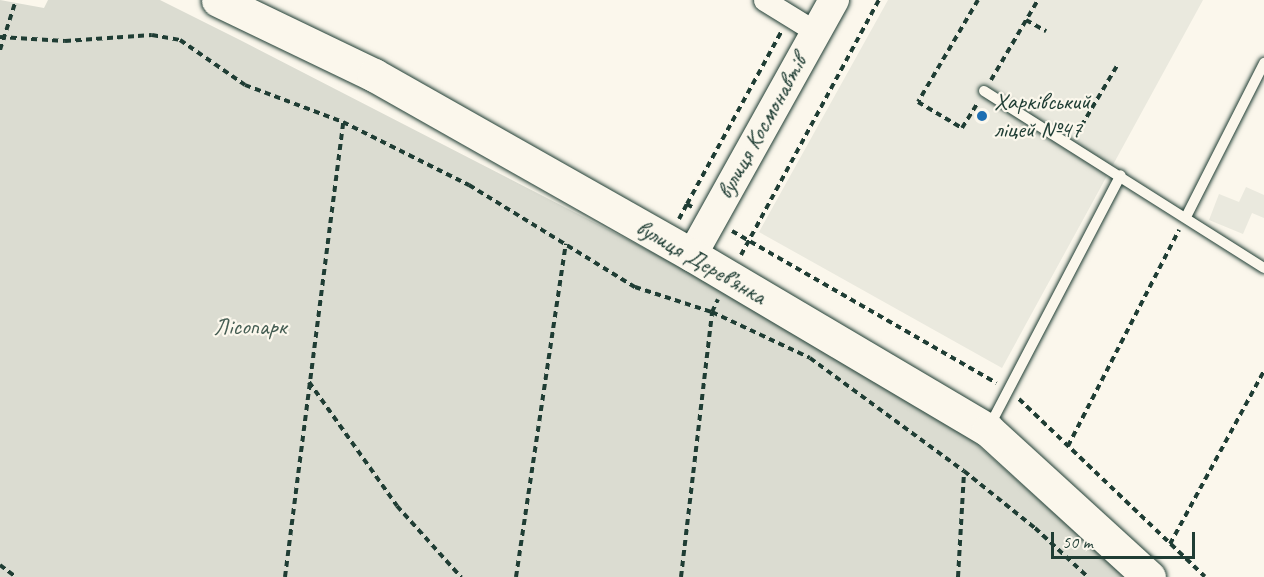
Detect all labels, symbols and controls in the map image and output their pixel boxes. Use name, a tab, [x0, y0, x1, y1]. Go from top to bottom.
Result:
street label: вулиця Космонавтів	[711, 50, 813, 204]
place label: Харківський ліцей №47	[994, 88, 1090, 144]
marker: Харківський ліцей №47	[975, 109, 989, 123]
street label: вулиця Дерев’янка	[631, 213, 771, 311]
park label: Лісопарк	[214, 313, 286, 341]
scale bar	[1054, 520, 1198, 558]
text: 50 m	[1062, 531, 1093, 553]

